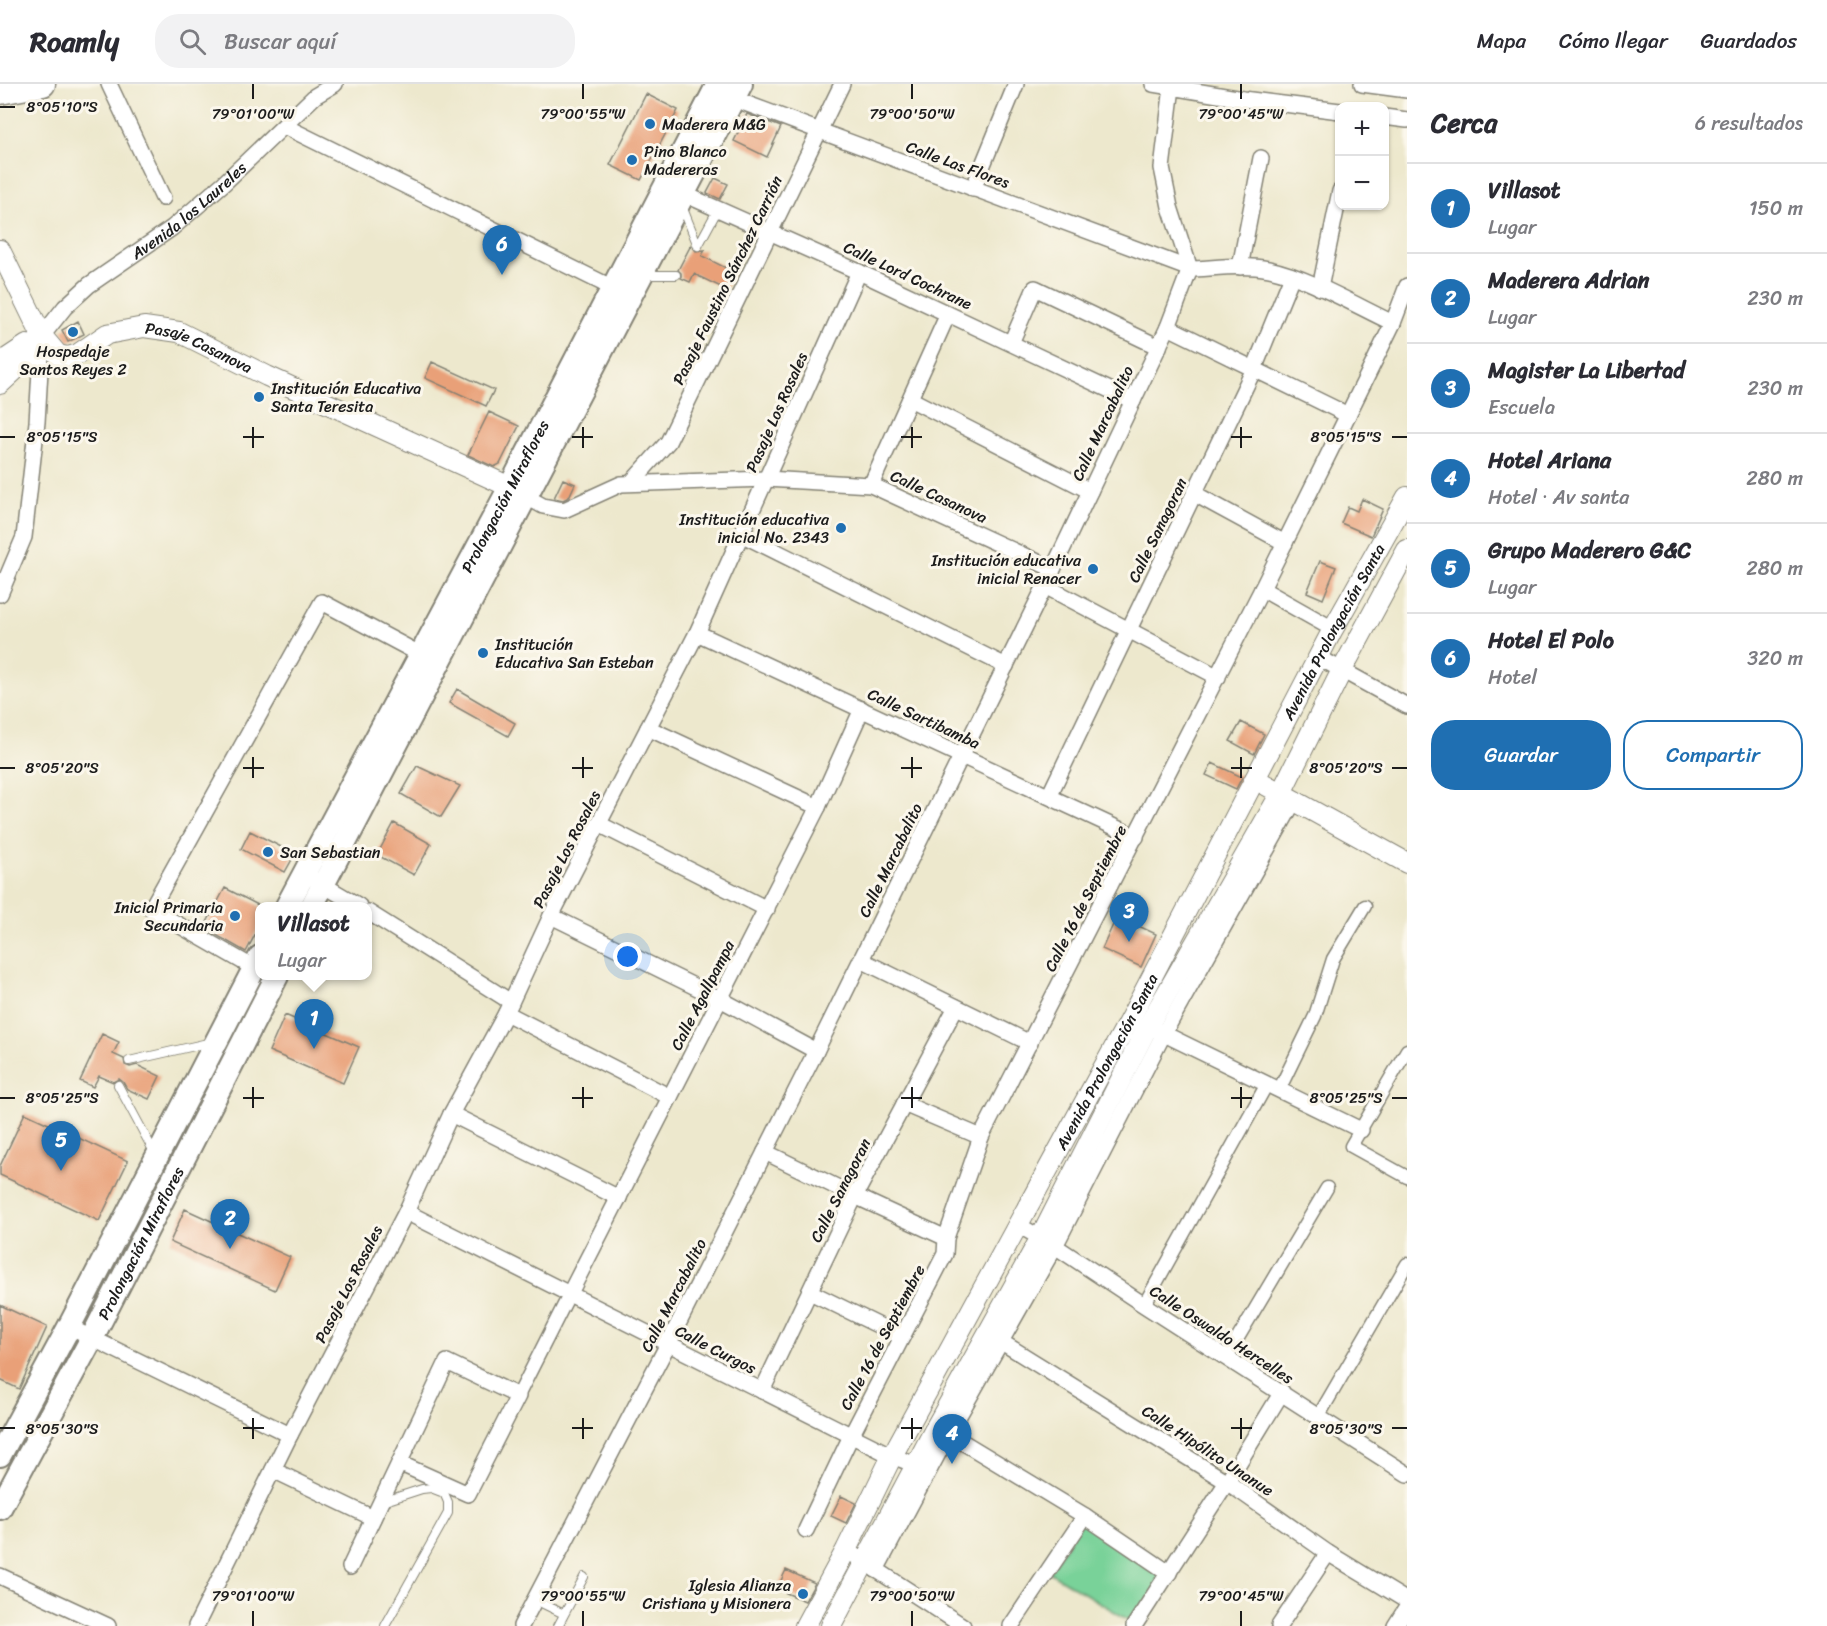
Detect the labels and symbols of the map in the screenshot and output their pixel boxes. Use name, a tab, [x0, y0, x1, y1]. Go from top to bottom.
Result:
text: 8°05'10"S	[26, 94, 98, 120]
text: 79°01'00"W	[212, 101, 295, 127]
text: 79°00'55"W	[541, 101, 626, 127]
text: 79°00'50"W	[869, 101, 955, 127]
text: 79°00'45"W	[1198, 101, 1284, 127]
place label: Maderera M&G	[662, 110, 766, 139]
marker: Maderera M&G	[643, 117, 657, 131]
street label: Calle Las Flores	[902, 132, 1014, 197]
place label: Pino Blanco Madereras	[644, 137, 727, 184]
marker: Pino Blanco Madereras	[625, 153, 639, 167]
street label: Avenida los Laureles	[124, 154, 254, 268]
street label: Pasaje Faustino Sánchez Carrión	[664, 170, 791, 390]
pin: 6	[482, 226, 522, 275]
street label: Calle Lord Cochrane	[839, 233, 977, 318]
street label: Pasaje Casanova	[143, 313, 258, 382]
marker: Hospedaje Santos Reyes 2	[66, 325, 80, 339]
place label: Hospedaje Santos Reyes 2	[19, 337, 127, 384]
street label: Pasaje Los Rosales	[737, 347, 816, 477]
street label: Calle Marcabalito	[1063, 361, 1142, 486]
place label: Institución Educativa Santa Teresita	[270, 374, 421, 421]
marker: Institución Educativa Santa Teresita	[252, 390, 266, 404]
street label: Prolongación Miraflores	[453, 414, 558, 578]
text: 8°05'15"S	[27, 424, 98, 450]
text: 8°05'15"S	[1311, 424, 1382, 450]
street label: Calle Casanova	[885, 461, 992, 532]
street label: Calle Sanagoran	[1119, 472, 1196, 588]
place label: Institución educativa inicial No. 2343	[678, 505, 830, 552]
marker: Institución educativa inicial No. 2343	[834, 521, 848, 535]
street label: Avenida Prolongación Santa	[1274, 538, 1393, 726]
place label: Institución educativa inicial Renacer	[930, 546, 1082, 593]
marker: Institución educativa inicial Renacer	[1086, 562, 1100, 576]
place label: Institución Educativa San Esteban	[494, 630, 654, 677]
marker: Institución Educativa San Esteban	[476, 646, 490, 660]
street label: Calle Sartibamba	[863, 680, 985, 757]
text: 8°05'20"S	[25, 755, 99, 781]
text: 8°05'20"S	[1309, 755, 1383, 781]
street label: Pasaje Los Rosales	[524, 785, 609, 913]
street label: Calle Marcabalito	[850, 798, 931, 923]
street label: Calle 16 de Septiembre	[1036, 820, 1135, 977]
place label: San Sebastian	[280, 838, 381, 867]
marker: San Sebastian	[261, 845, 275, 859]
pin: 3	[1110, 892, 1148, 942]
place label: Inicial Primaria Secundaria	[113, 893, 224, 940]
marker: Inicial Primaria Secundaria	[228, 909, 242, 923]
street label: Calle Agallpampa	[662, 934, 743, 1055]
your location	[613, 942, 642, 971]
street label: Avenida Prolongación Santa	[1047, 968, 1166, 1156]
pin: 1	[294, 1000, 334, 1049]
text: 8°05'25"S	[25, 1085, 99, 1111]
text: 8°05'25"S	[1309, 1085, 1383, 1111]
pin: 5	[42, 1122, 80, 1171]
street label: Calle Sanagoran	[802, 1133, 879, 1248]
street label: Prolongación Miraflores	[90, 1161, 193, 1325]
pin: 2	[210, 1200, 250, 1249]
street label: Pasaje Los Rosales	[306, 1220, 391, 1348]
street label: Calle Marcabalito	[632, 1233, 715, 1357]
street label: Calle 16 de Septiembre	[832, 1259, 933, 1415]
street label: Calle Oswaldo Hercelles	[1144, 1277, 1300, 1392]
street label: Calle Curgos	[670, 1317, 762, 1383]
street label: Calle Hipólito Unanue	[1136, 1397, 1280, 1504]
pin: 4	[932, 1414, 972, 1464]
text: 8°05'30"S	[25, 1416, 99, 1442]
text: 8°05'30"S	[1309, 1416, 1383, 1442]
place label: Iglesia Alianza Cristiana y Misionera	[642, 1571, 791, 1618]
text: 79°01'00"W	[212, 1583, 295, 1609]
text: 79°00'55"W	[541, 1583, 626, 1609]
text: 79°00'50"W	[869, 1583, 955, 1609]
text: 79°00'45"W	[1198, 1583, 1284, 1609]
marker: Iglesia Alianza Cristiana y Misionera	[796, 1587, 810, 1601]

